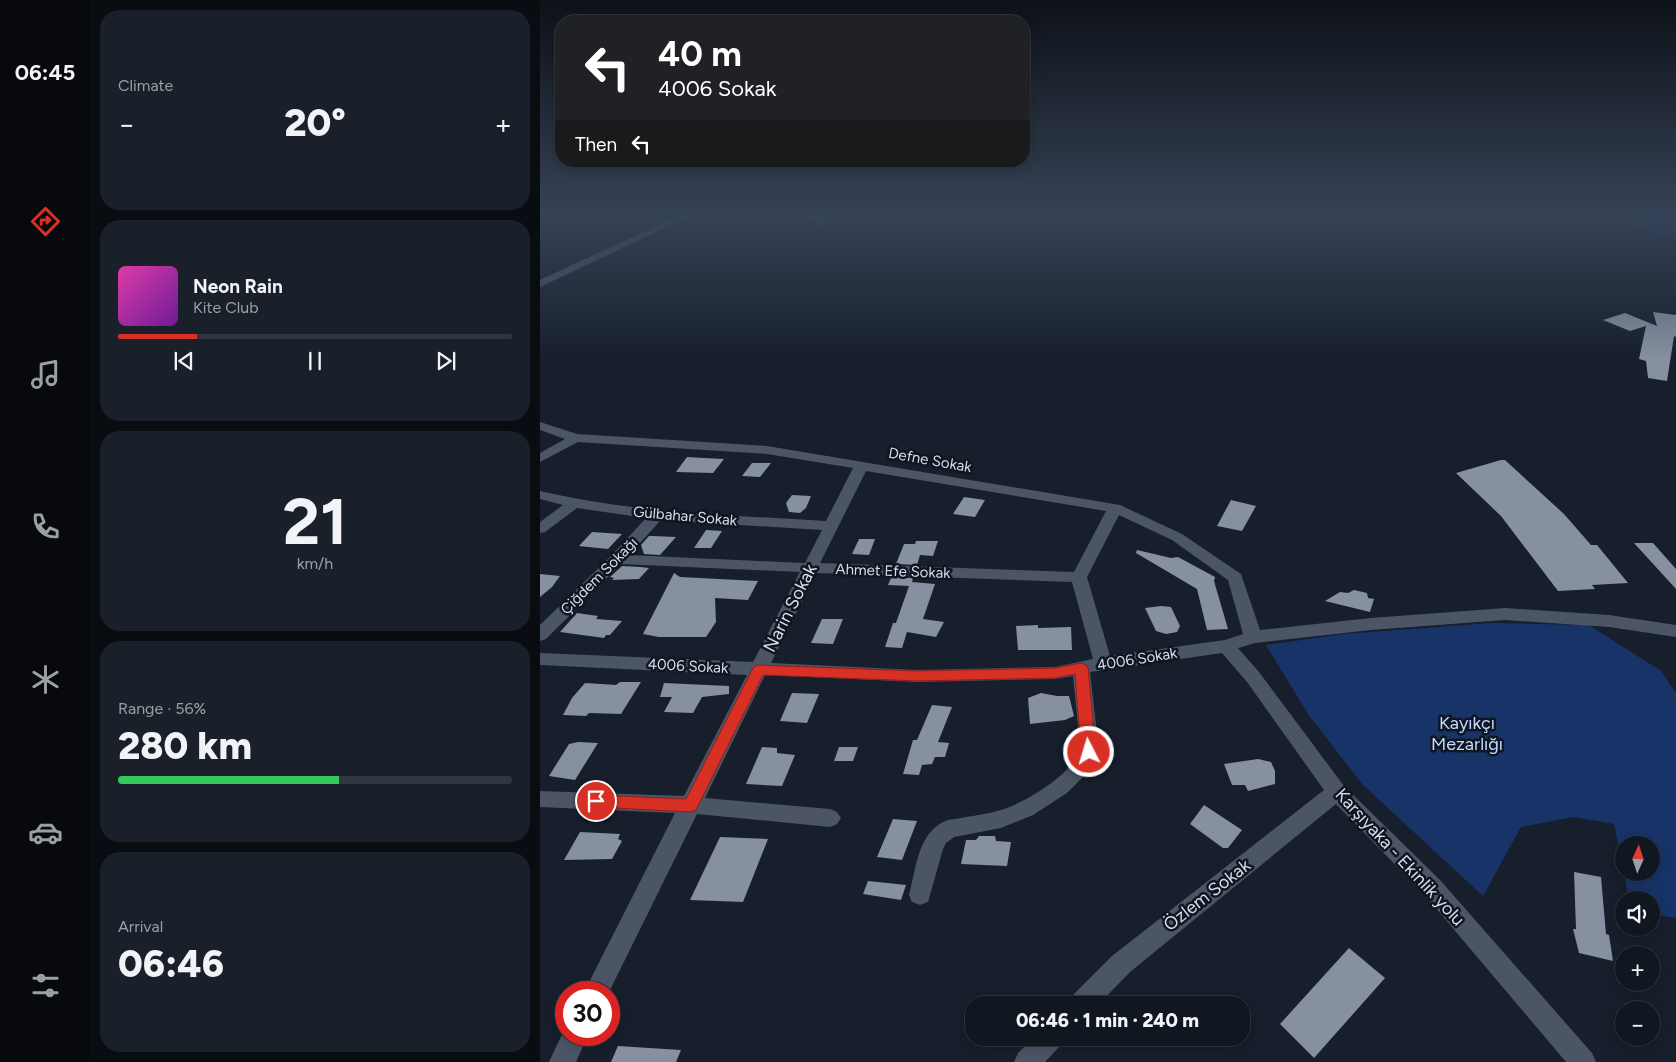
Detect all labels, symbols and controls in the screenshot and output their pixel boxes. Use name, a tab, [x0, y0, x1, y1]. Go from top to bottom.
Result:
text: 40 m	[658, 33, 742, 75]
icon: left	[575, 35, 640, 100]
text: 06:45	[15, 59, 75, 86]
text: 4006 Sokak	[658, 75, 776, 102]
text: Climate	[118, 76, 173, 95]
text: 20°	[284, 100, 346, 146]
text: −	[118, 107, 135, 141]
text: +	[495, 107, 512, 141]
icon: left	[627, 130, 655, 158]
text: Then	[575, 133, 617, 156]
icon: directions	[28, 204, 63, 239]
text: Neon Rain	[193, 275, 283, 298]
text: Kite Club	[193, 298, 259, 317]
icon: previous	[170, 347, 198, 375]
icon: pause	[301, 347, 329, 375]
icon: next	[432, 347, 460, 375]
icon: music	[28, 357, 63, 392]
street label: Defne Sokak	[887, 444, 974, 476]
text: 21	[282, 482, 348, 560]
street label: Gülbahar Sokak	[632, 502, 738, 530]
icon: phone	[28, 509, 63, 544]
street label: Çiğdem Sokağı	[557, 534, 641, 618]
text: km/h	[297, 554, 333, 573]
street label: Narin Sokak	[758, 560, 822, 656]
street label: Ahmet Efe Sokak	[835, 560, 952, 582]
street label: 4006 Sokak	[1096, 644, 1179, 674]
street label: 4006 Sokak	[647, 655, 729, 677]
icon: climate	[28, 662, 63, 697]
text: Range · 56%	[118, 699, 206, 718]
park label: Kayıkçı Mezarlığı	[1431, 712, 1503, 755]
text: 280 km	[118, 723, 252, 769]
position arrow	[1062, 725, 1114, 777]
pin	[575, 780, 617, 822]
street label: Karşıyaka - Ekinlik yolu	[1331, 784, 1469, 930]
icon: arrive	[582, 787, 610, 815]
icon: car	[28, 815, 63, 850]
north arrow	[1615, 836, 1660, 881]
map controls	[1615, 836, 1660, 1046]
street label: Özlem Sokak	[1159, 854, 1255, 936]
button: sound	[1615, 891, 1660, 936]
text: Arrival	[118, 917, 163, 936]
text: 06:46	[118, 941, 224, 987]
button: +	[1615, 946, 1660, 991]
icon: filters	[28, 968, 63, 1003]
speed limit sign: 30	[555, 981, 620, 1046]
button: −	[1615, 1001, 1660, 1046]
text: 06:46 · 1 min · 240 m	[1016, 1009, 1199, 1032]

